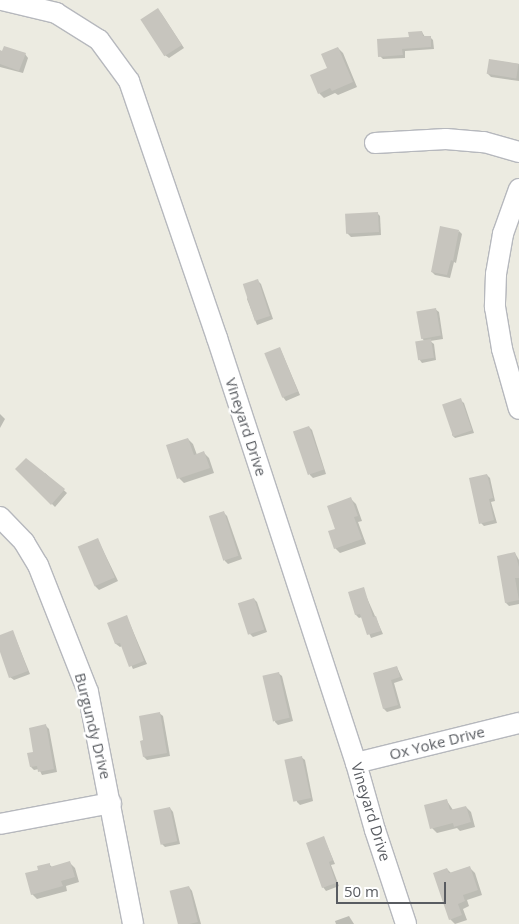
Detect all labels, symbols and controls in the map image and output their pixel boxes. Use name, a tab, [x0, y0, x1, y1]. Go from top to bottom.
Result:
street label: Vineyard Drive	[222, 376, 270, 478]
street label: Burgundy Drive	[71, 671, 115, 781]
street label: Ox Yoke Drive	[387, 722, 487, 764]
street label: Vineyard Drive	[347, 761, 395, 863]
scale bar	[339, 872, 449, 904]
text: 50 m	[344, 881, 379, 901]

